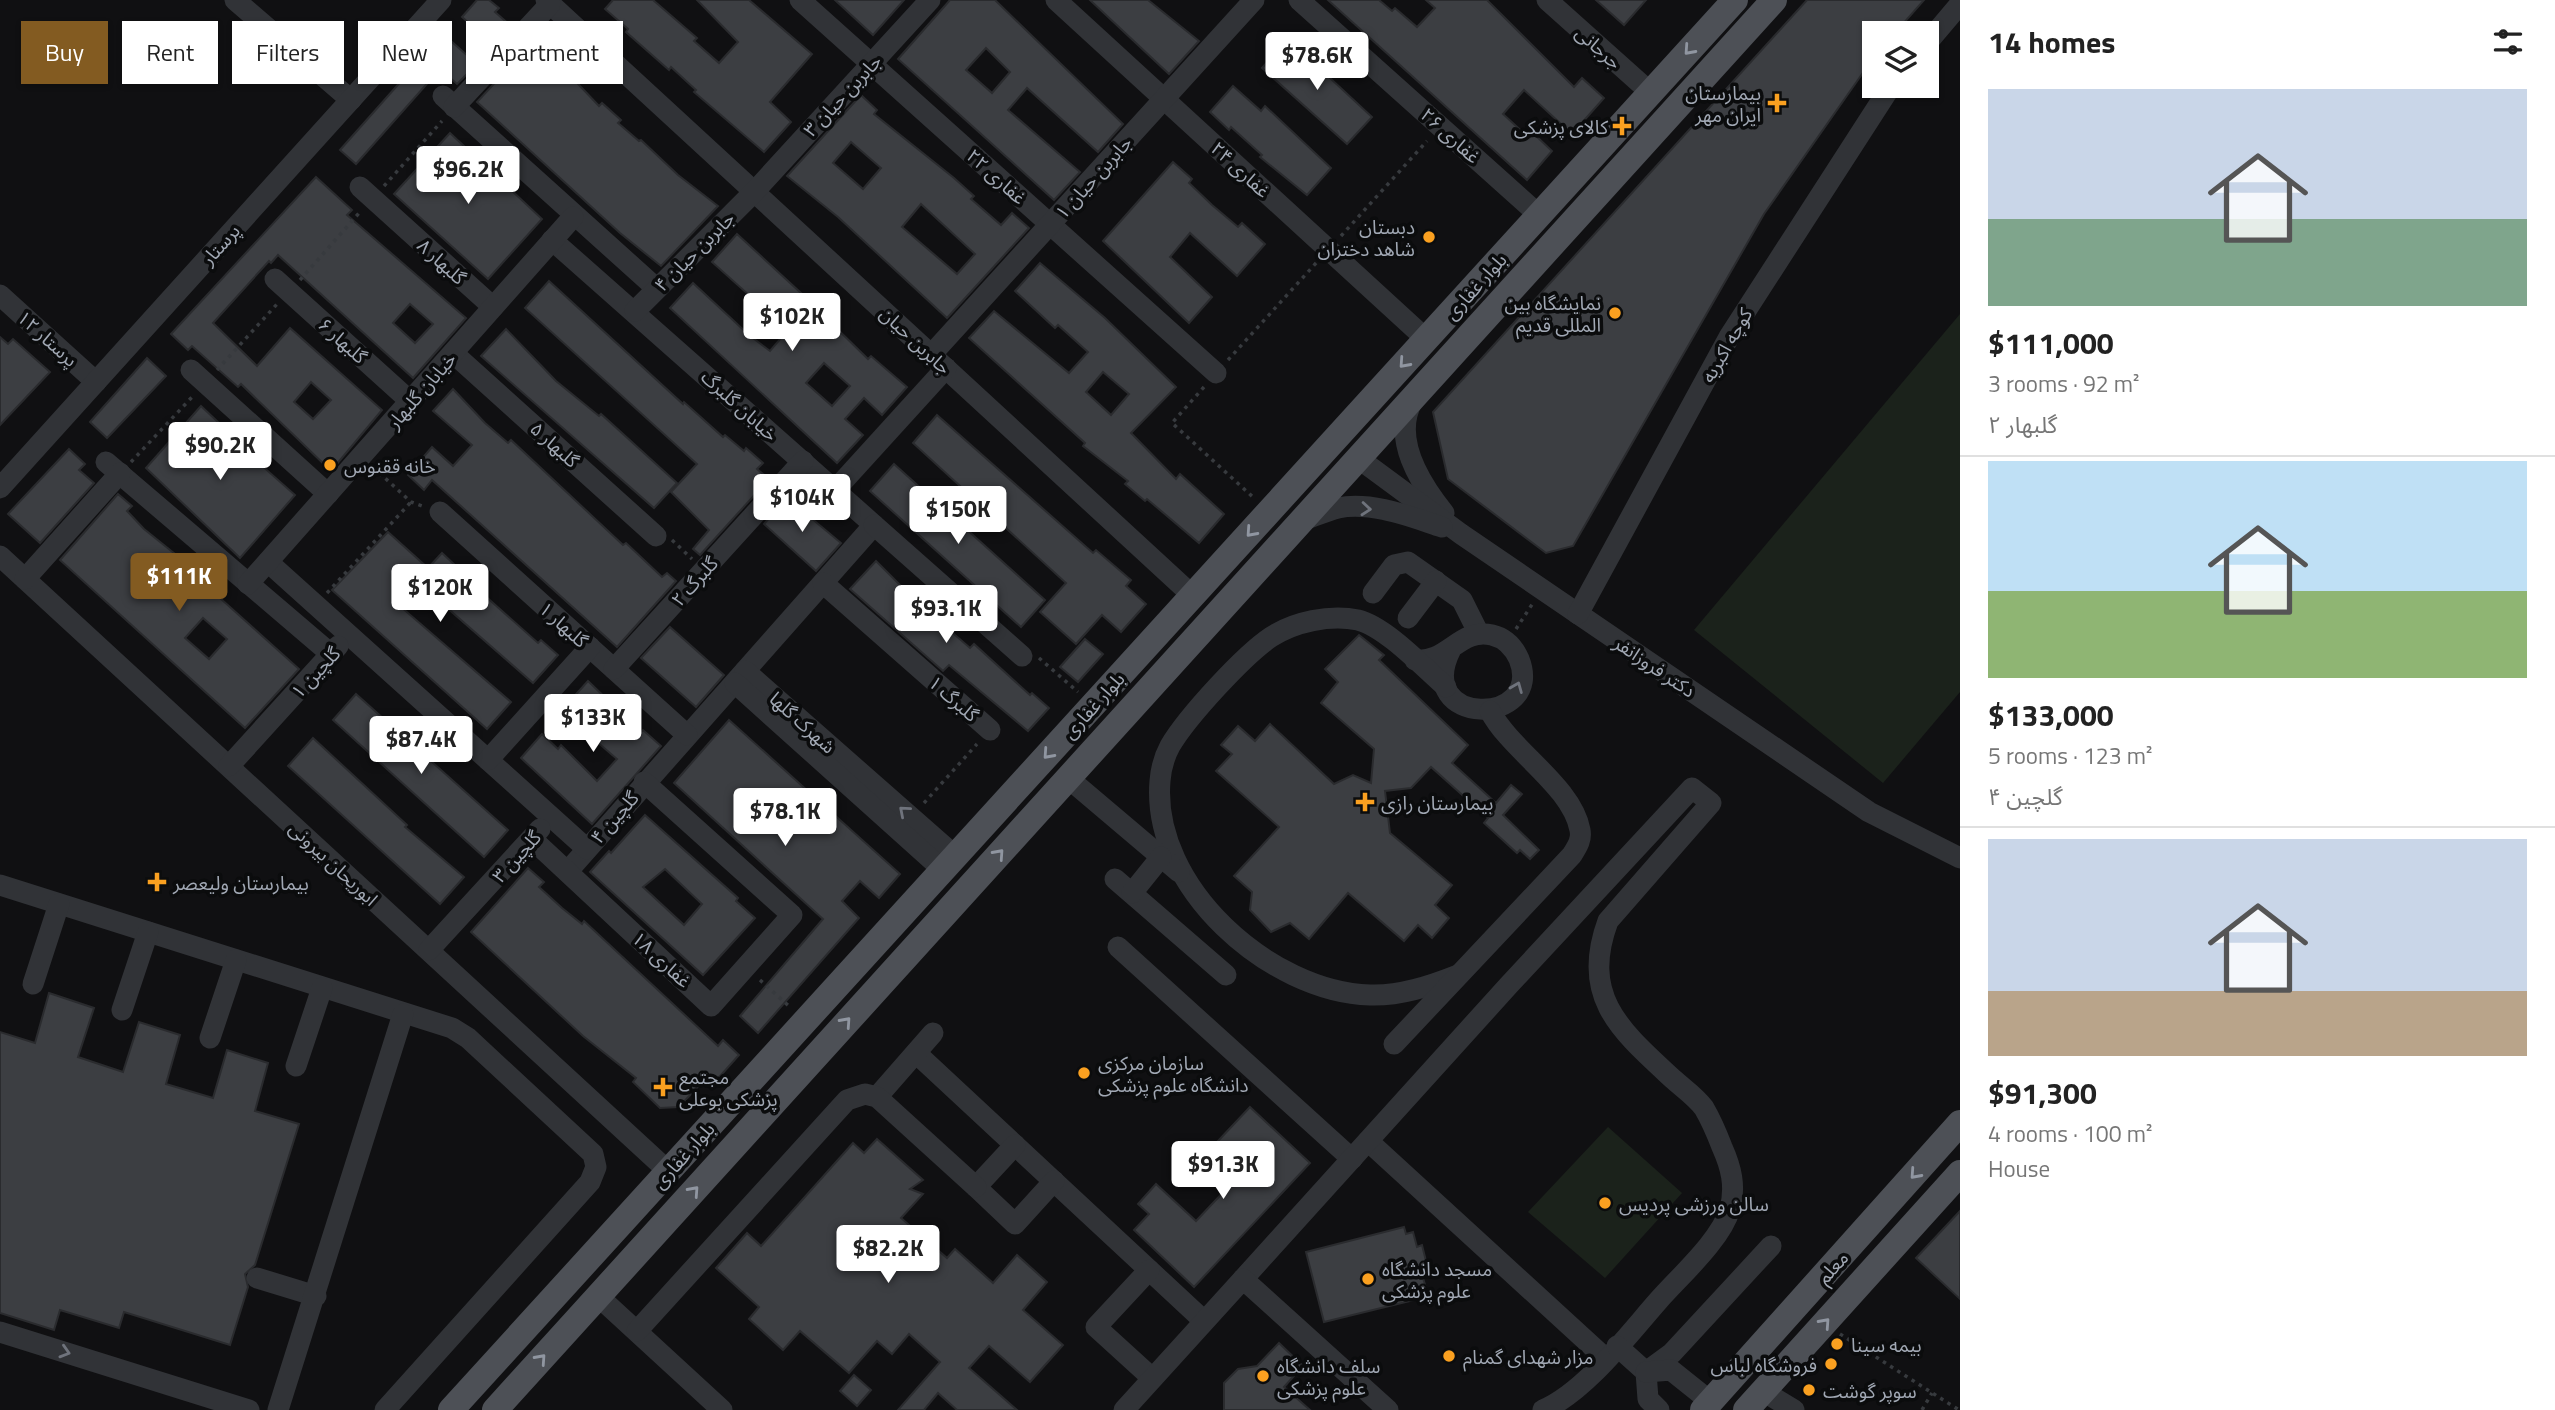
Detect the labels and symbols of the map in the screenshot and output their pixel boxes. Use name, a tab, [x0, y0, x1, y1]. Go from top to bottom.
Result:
street label: جرجانی	[1569, 18, 1629, 76]
pin: $78.6K	[1260, 32, 1374, 92]
one-way arrow	[1685, 42, 1698, 55]
street label: جابربن حیان ۳	[796, 47, 888, 143]
place label: بیمارستان ایران مهر	[1685, 78, 1761, 129]
marker: بیمارستان ایران مهر	[1767, 93, 1787, 113]
street label: غفاری ۲۶	[1415, 100, 1487, 170]
place label: کالای پزشکی	[1514, 112, 1609, 141]
marker: کالای پزشکی	[1614, 118, 1630, 134]
street label: جابربن حیان ۱	[1047, 129, 1139, 225]
street label: غفاری ۲۴	[1205, 134, 1277, 204]
street label: غفاری ۲۲	[961, 141, 1033, 211]
pin: $96.2K	[411, 146, 525, 206]
street label: جابربن حیان ۴	[647, 204, 741, 298]
place label: دبستان شاهد دختران	[1317, 212, 1415, 263]
street label: پرستار	[193, 217, 247, 272]
marker: دبستان شاهد دختران	[1421, 229, 1437, 245]
street label: گلبهار ۸	[411, 231, 474, 292]
street label: بلوار غفاری	[1437, 246, 1513, 326]
place label: نمایشگاه بین المللی قدیم	[1504, 288, 1601, 340]
pin: $102K	[743, 294, 841, 353]
street label: جابربن حیان	[874, 299, 958, 381]
street label: کوچه اکبریه	[1693, 301, 1760, 388]
street label: پرستار ۱۲	[11, 303, 85, 373]
marker: نمایشگاه بین المللی قدیم	[1607, 305, 1623, 321]
street label: گلبهار ۶	[312, 310, 375, 371]
street label: خیابان گلبهار	[379, 345, 463, 436]
one-way arrow	[1400, 355, 1412, 368]
street label: خیابان گلبرگ	[695, 362, 785, 448]
street label: گلبهار ۵	[524, 414, 587, 475]
pin: $90.2K	[163, 422, 277, 482]
place label: خانه ققنوس	[344, 451, 436, 480]
marker: خانه ققنوس	[322, 457, 338, 473]
pin: $104K	[753, 475, 851, 534]
pin: $150K	[909, 486, 1007, 546]
one-way arrow	[1361, 501, 1372, 516]
one-way arrow	[1247, 524, 1259, 537]
street label: گلبرگ ۲	[664, 549, 725, 612]
pin: $111K	[130, 554, 228, 613]
pin: $120K	[391, 564, 489, 624]
pin: $93.1K	[889, 586, 1003, 645]
street label: گلبهار ۱	[533, 594, 596, 655]
street label: دکتر فروزانفر	[1607, 627, 1702, 704]
street label: گلچین ۱	[283, 639, 347, 704]
street label: بلوار غفاری	[1055, 665, 1131, 745]
street label: گلبرگ ۱	[922, 668, 986, 729]
one-way arrow	[1509, 682, 1523, 694]
street label: شهرک گلها	[763, 684, 843, 760]
pin: $133K	[544, 694, 642, 754]
pin: $87.4K	[364, 716, 478, 776]
one-way arrow	[1044, 746, 1056, 759]
street label: گلچین ۴	[583, 783, 646, 850]
pin: $78.1K	[728, 788, 842, 848]
place label: بیمارستان رازی	[1381, 788, 1493, 817]
marker: بیمارستان رازی	[1355, 792, 1375, 812]
one-way arrow	[899, 807, 912, 819]
street label: ابوریحان بیرونی	[283, 814, 385, 912]
street label: گلچین ۳	[485, 823, 548, 889]
one-way arrow	[991, 849, 1004, 862]
place label: بیمارستان ولیعصر	[172, 868, 309, 897]
marker: بیمارستان ولیعصر	[147, 872, 167, 892]
street label: غفاری ۱۸	[626, 924, 698, 994]
one-way arrow	[838, 1018, 851, 1031]
place label: سازمان مرکزی دانشگاه علوم پزشکی	[1098, 1048, 1249, 1100]
place label: مجتمع پزشکی بوعلی	[679, 1062, 778, 1113]
marker: سازمان مرکزی دانشگاه علوم پزشکی	[1076, 1065, 1092, 1081]
marker: مجتمع پزشکی بوعلی	[653, 1077, 673, 1097]
street label: بلوار غفاری	[645, 1115, 721, 1195]
pin: $91.3K	[1166, 1142, 1280, 1201]
one-way arrow	[1910, 1166, 1923, 1179]
one-way arrow	[685, 1186, 698, 1199]
place label: سالن ورزشی پردیس	[1619, 1189, 1769, 1218]
marker: سالن ورزشی پردیس	[1597, 1195, 1613, 1211]
pin: $82.2K	[831, 1226, 945, 1285]
street label: معلم	[1809, 1244, 1856, 1291]
place label: مسجد دانشگاه علوم پزشکی	[1382, 1254, 1492, 1306]
marker: مسجد دانشگاه علوم پزشکی	[1360, 1271, 1376, 1287]
one-way arrow	[1817, 1318, 1829, 1331]
place label: بیمه سینا	[1851, 1330, 1922, 1359]
marker: بیمه سینا	[1829, 1336, 1845, 1352]
place label: مزار شهدای گمنام	[1463, 1342, 1594, 1372]
one-way arrow	[59, 1344, 71, 1359]
marker: مزار شهدای گمنام	[1441, 1348, 1457, 1364]
place label: فروشگاه لباس	[1711, 1350, 1817, 1379]
place label: سلف دانشگاه علوم پزشکی	[1277, 1351, 1380, 1403]
one-way arrow	[533, 1355, 545, 1368]
marker: فروشگاه لباس	[1823, 1356, 1839, 1372]
marker: سلف دانشگاه علوم پزشکی	[1255, 1368, 1271, 1384]
place label: سوپر گوشت	[1823, 1376, 1917, 1405]
marker: سوپر گوشت	[1801, 1382, 1817, 1398]

